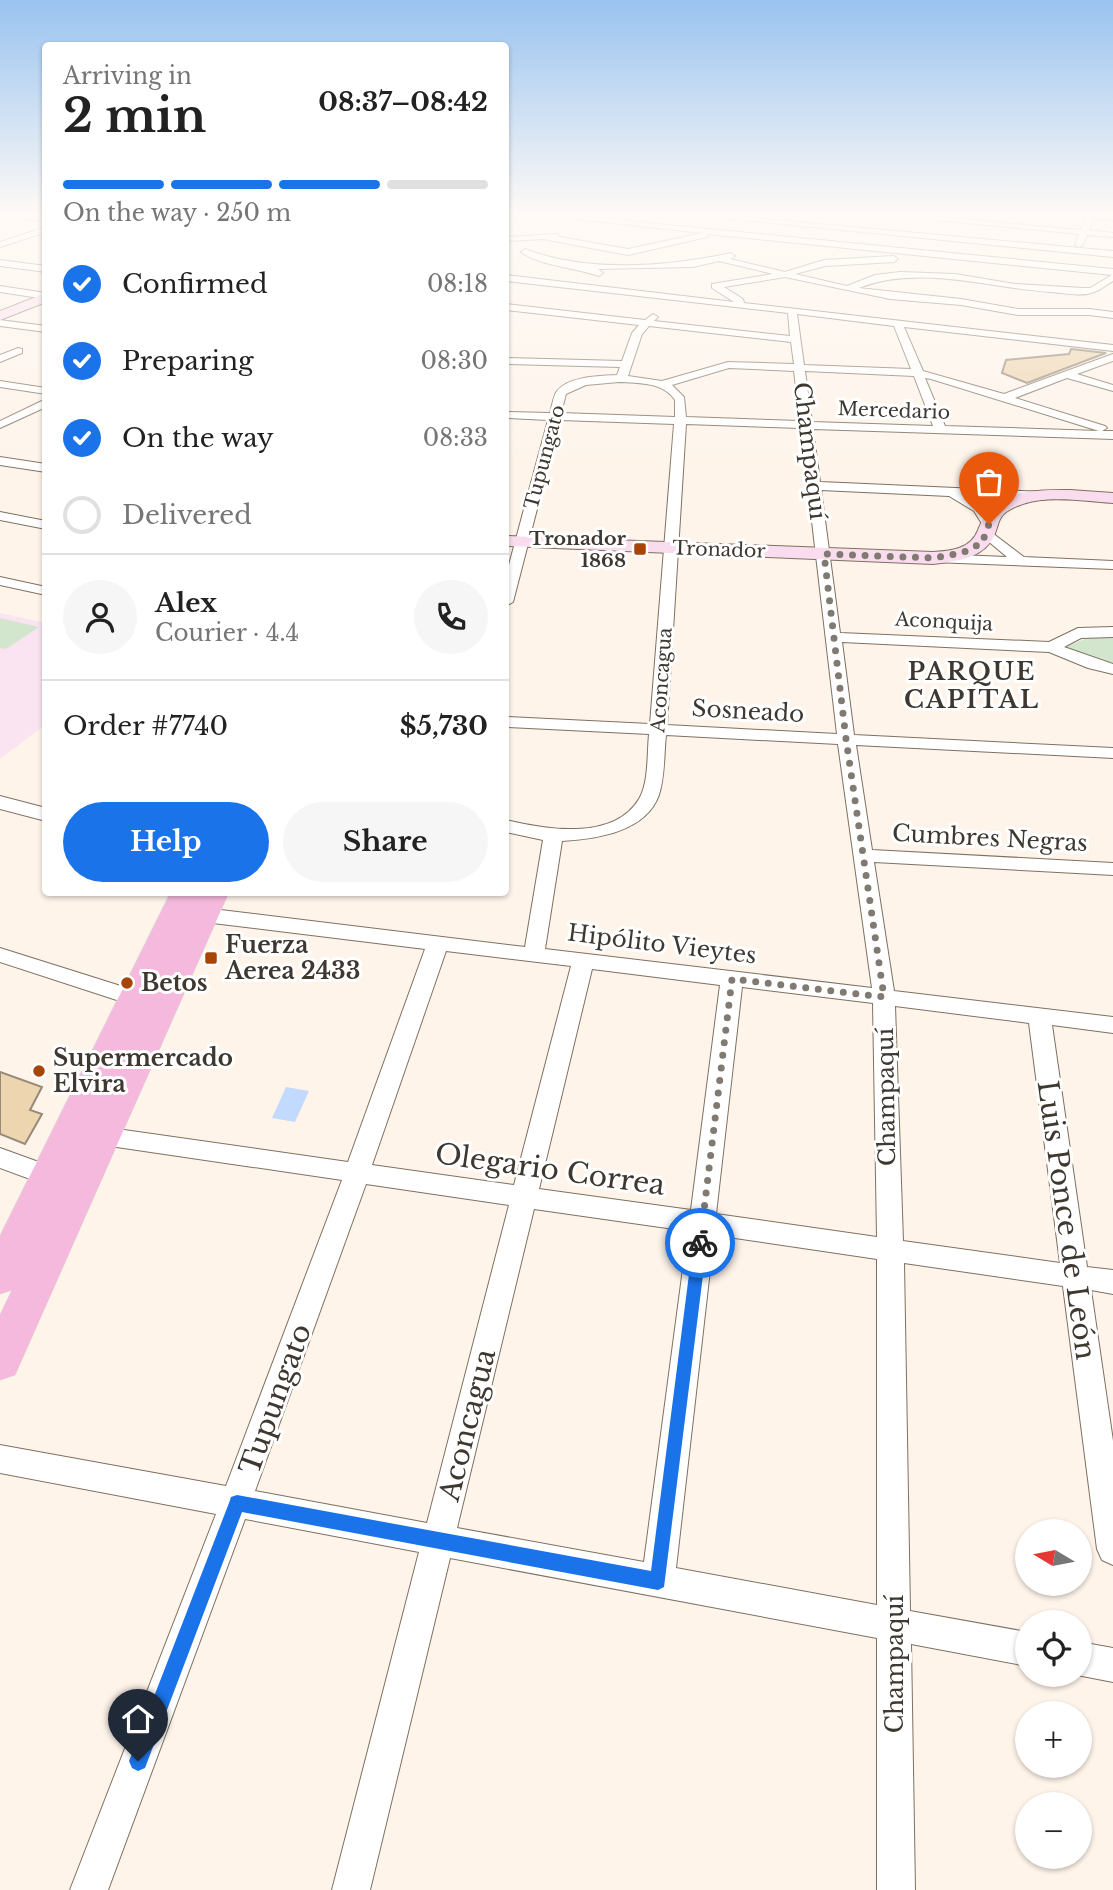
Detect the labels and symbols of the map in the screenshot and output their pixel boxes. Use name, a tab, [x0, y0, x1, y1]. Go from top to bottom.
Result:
street label: Champaquí	[788, 381, 832, 522]
street label: Mercedario	[837, 397, 951, 424]
street label: Tupungato	[520, 402, 569, 512]
pin	[959, 452, 1019, 524]
place label: Tronador 1868	[529, 527, 627, 572]
street label: Tronador	[672, 536, 766, 563]
marker: Tronador 1868	[632, 541, 648, 557]
street label: Aconquija	[893, 607, 994, 636]
street label: Aconcagua	[646, 626, 677, 734]
district label: PARQUE CAPITAL	[904, 657, 1040, 714]
street label: Sosneado	[691, 694, 805, 728]
street label: Cumbres Negras	[892, 819, 1088, 857]
street label: Hipólito Vieytes	[566, 919, 758, 969]
place label: Fuerza Aerea 2433	[224, 931, 360, 985]
marker: Fuerza Aerea 2433	[203, 950, 219, 966]
place label: Betos	[141, 969, 207, 997]
marker: Betos	[119, 975, 135, 991]
street label: Champaquí	[871, 1027, 901, 1166]
place label: Supermercado Elvira	[53, 1044, 233, 1098]
marker: Supermercado Elvira	[31, 1063, 47, 1079]
street label: Luis Ponce de León	[1030, 1078, 1103, 1362]
street label: Olegario Correa	[433, 1136, 668, 1203]
courier	[665, 1208, 735, 1278]
street label: Tupungato	[232, 1319, 319, 1479]
street label: Aconcagua	[431, 1345, 503, 1506]
north arrow	[1015, 1519, 1092, 1596]
street label: Champaquí	[881, 1595, 909, 1733]
pin	[108, 1689, 168, 1761]

